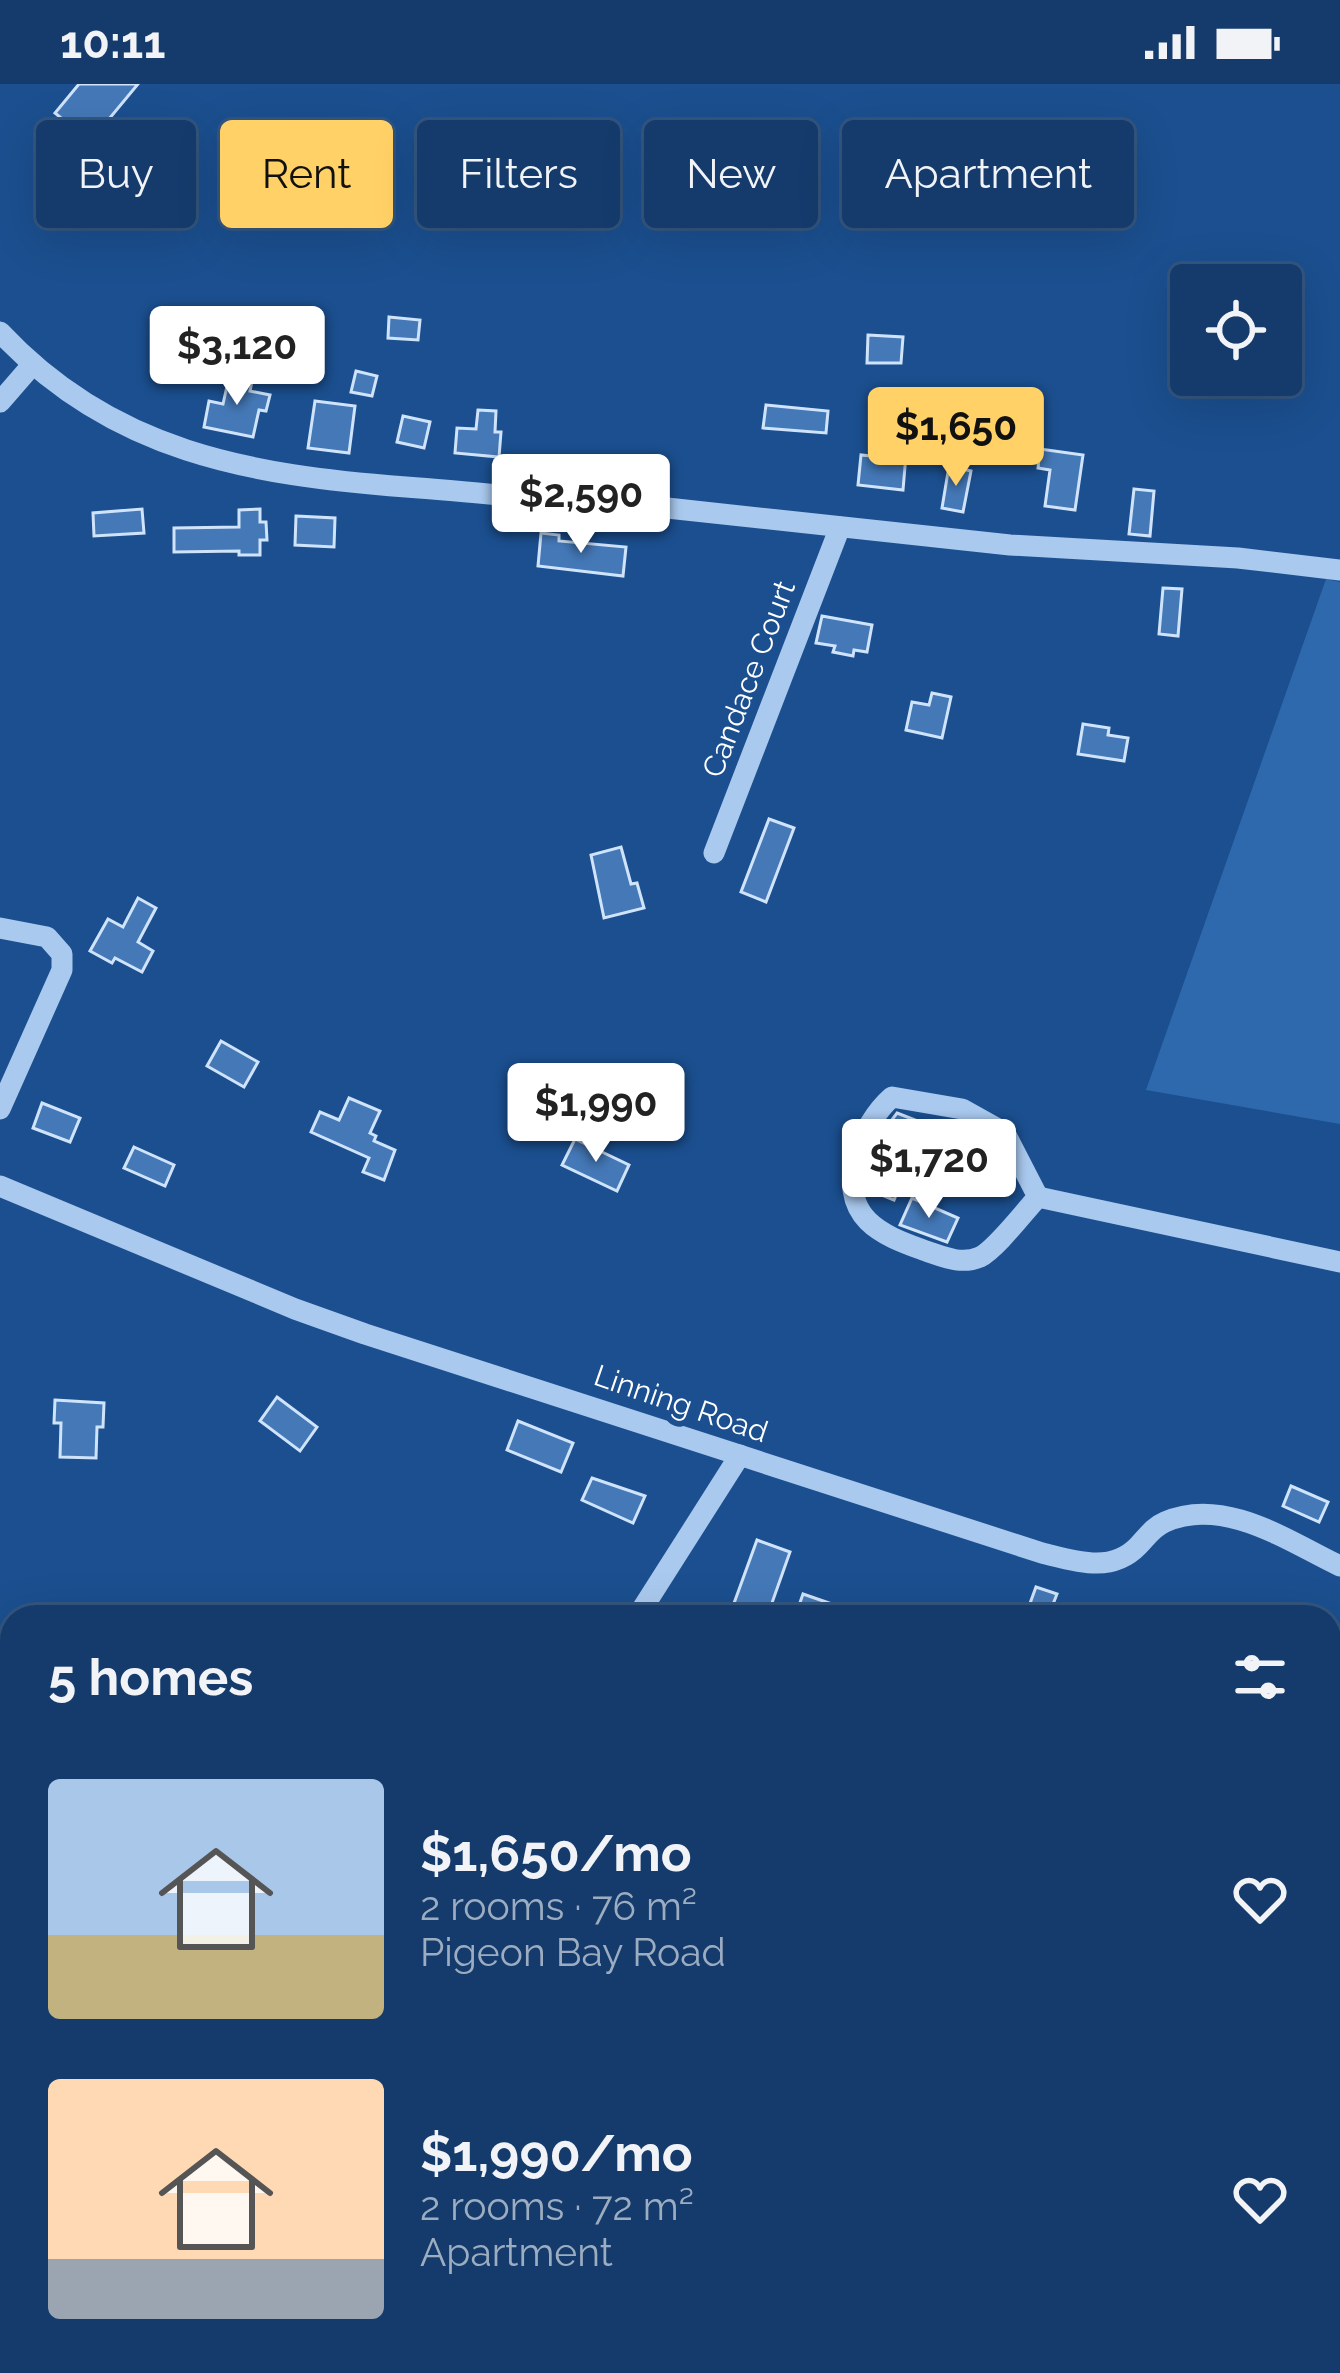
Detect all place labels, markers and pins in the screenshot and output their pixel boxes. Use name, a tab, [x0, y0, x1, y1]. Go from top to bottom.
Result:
pin: $3,120	[139, 306, 335, 408]
pin: $1,650	[858, 387, 1054, 489]
pin: $2,590	[483, 454, 679, 556]
pin: $1,990	[498, 1063, 694, 1165]
pin: $1,720	[831, 1119, 1027, 1221]

